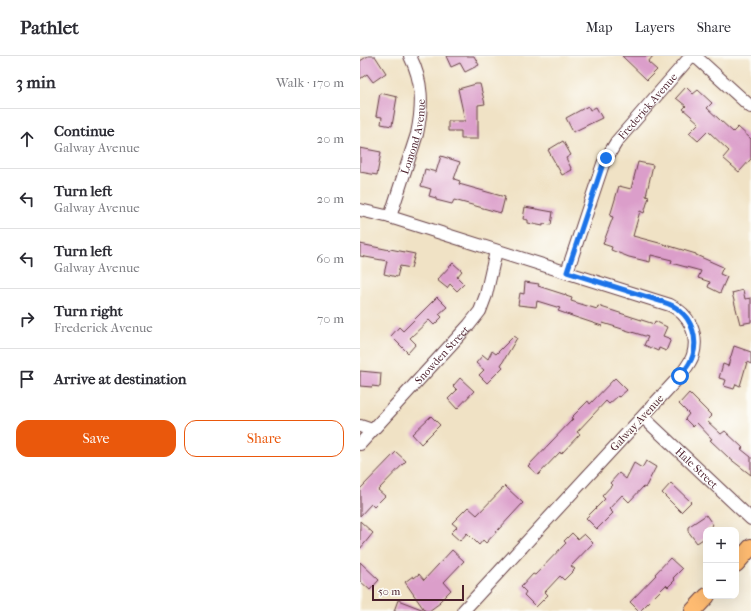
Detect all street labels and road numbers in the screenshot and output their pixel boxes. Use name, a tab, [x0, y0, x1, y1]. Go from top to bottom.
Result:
street label: Frederick Avenue	[615, 70, 680, 142]
street label: Lomond Avenue	[398, 98, 427, 176]
street label: Snowden Street	[412, 323, 472, 387]
street label: Galway Avenue	[608, 392, 667, 454]
street label: Hale Street	[673, 445, 721, 491]

